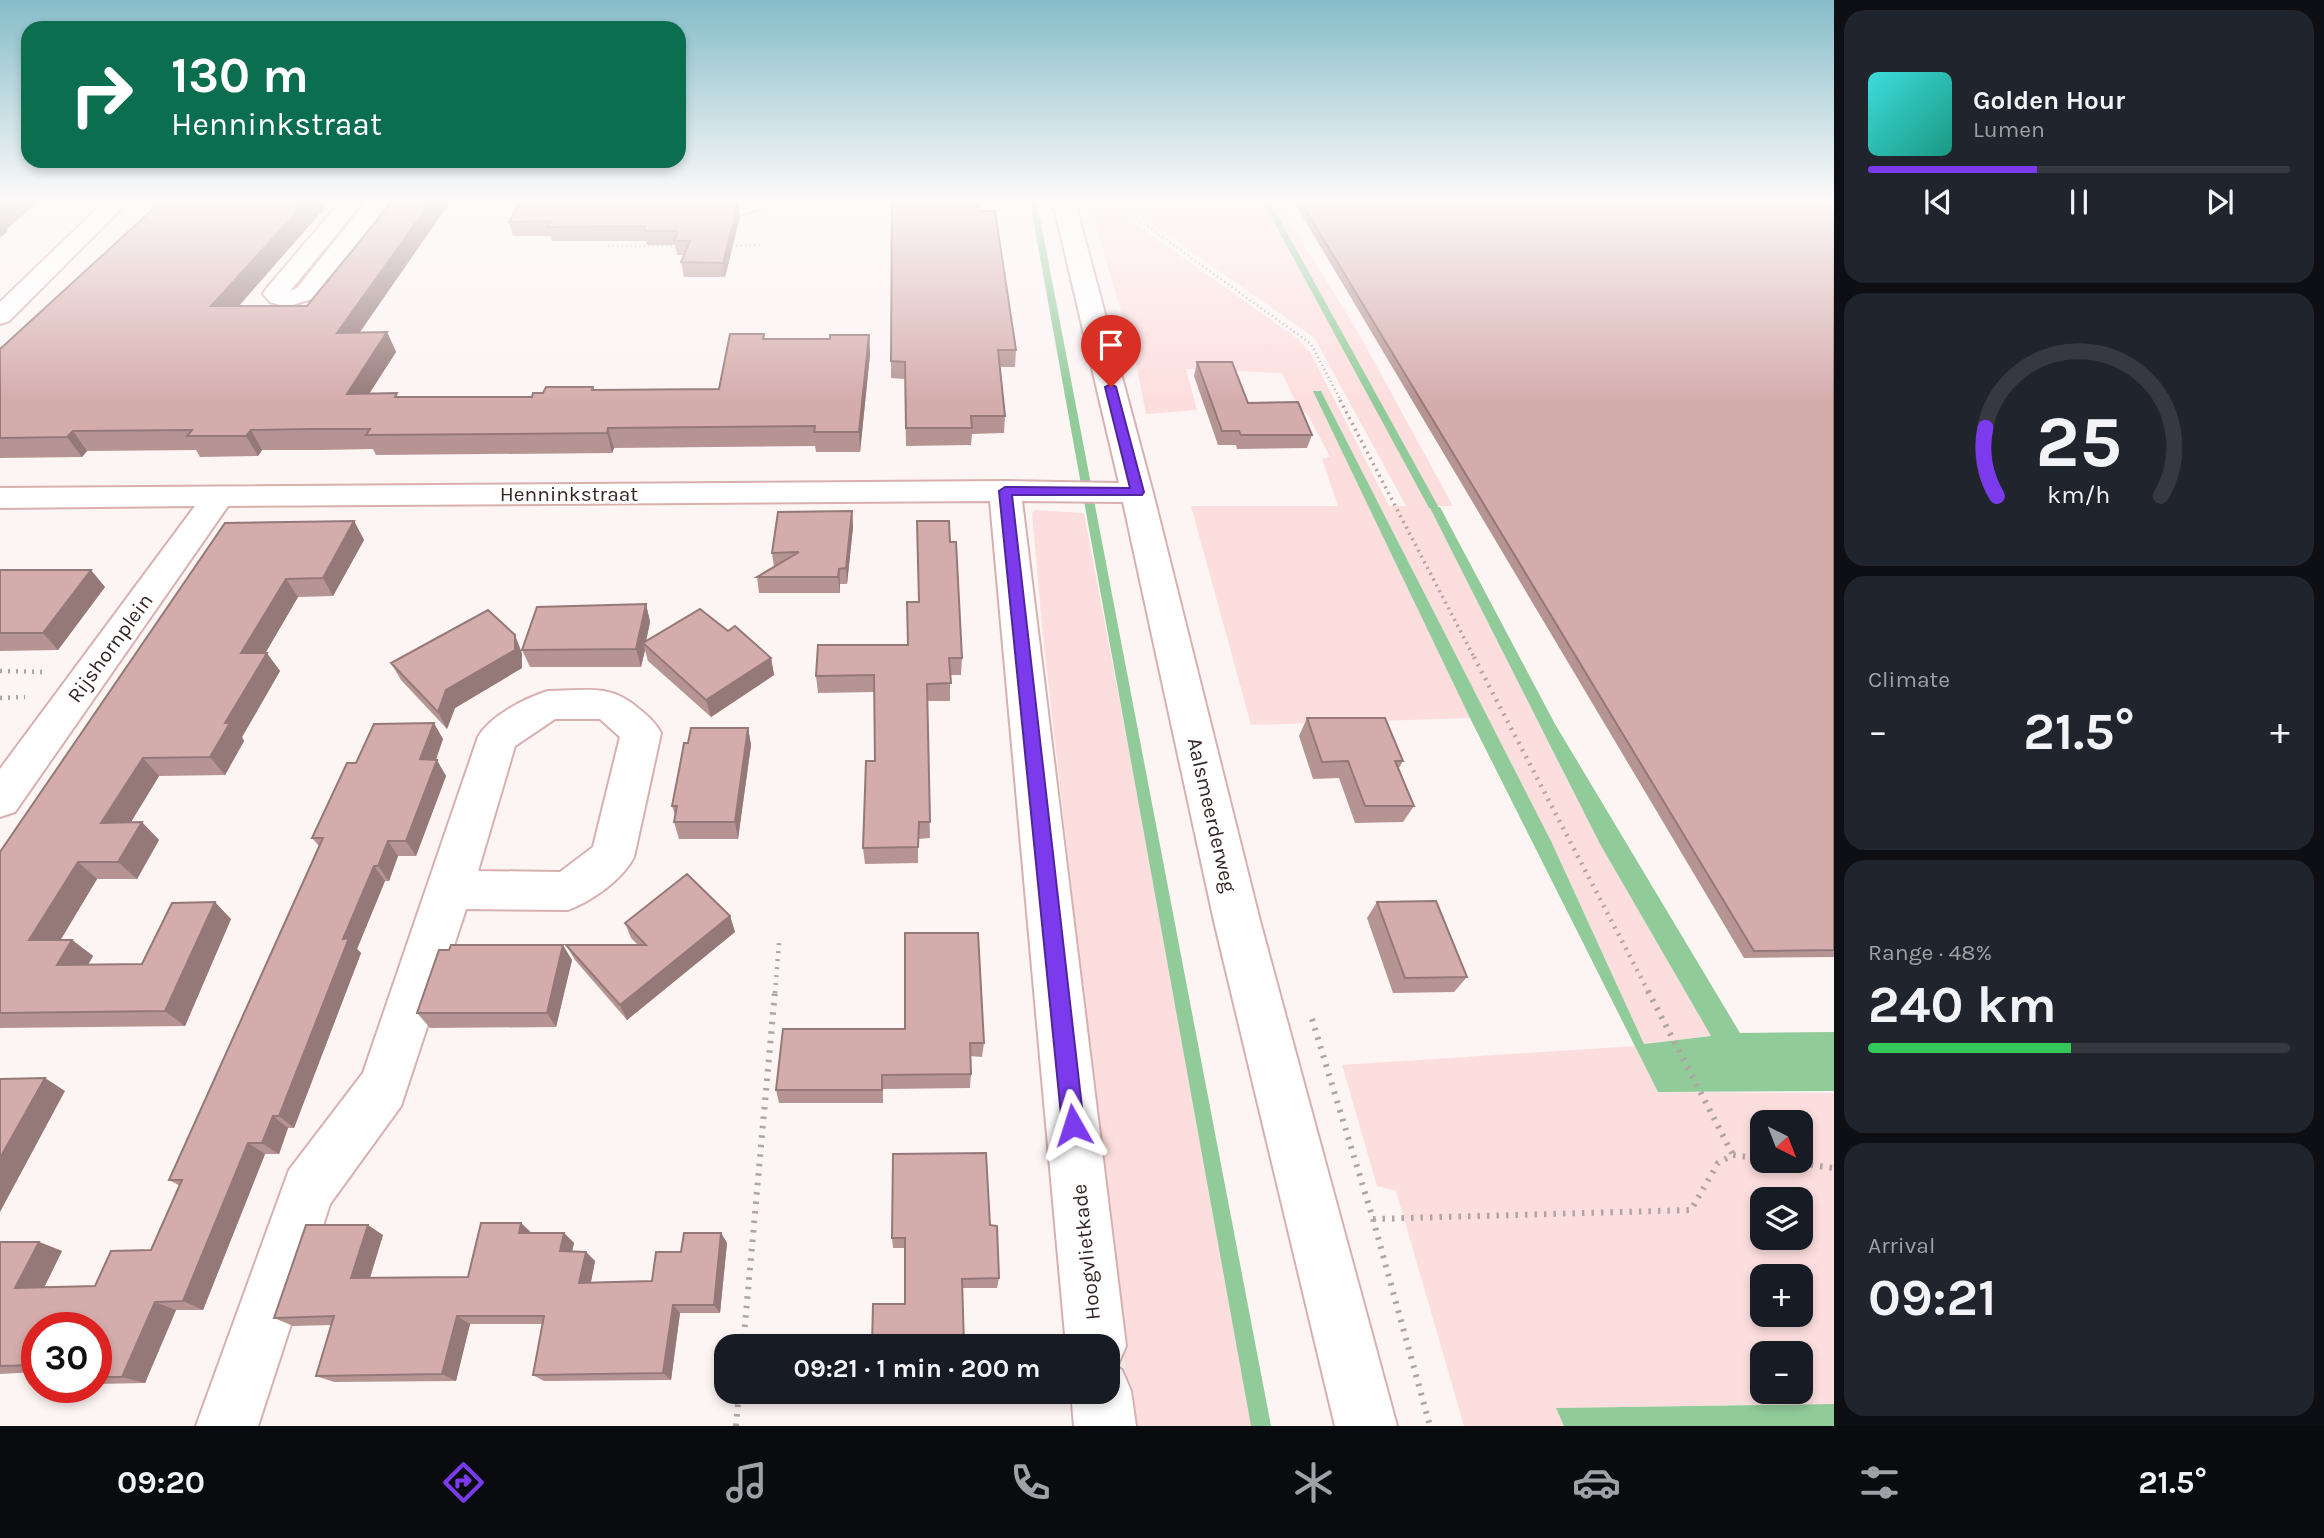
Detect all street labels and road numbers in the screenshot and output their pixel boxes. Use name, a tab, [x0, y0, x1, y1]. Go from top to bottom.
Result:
street label: Henninkstraat	[500, 482, 638, 506]
street label: Rijshornplein	[62, 589, 158, 707]
street label: Aalsmeerderweg	[1183, 735, 1241, 895]
street label: Hoogvlietkade	[1067, 1183, 1105, 1321]

